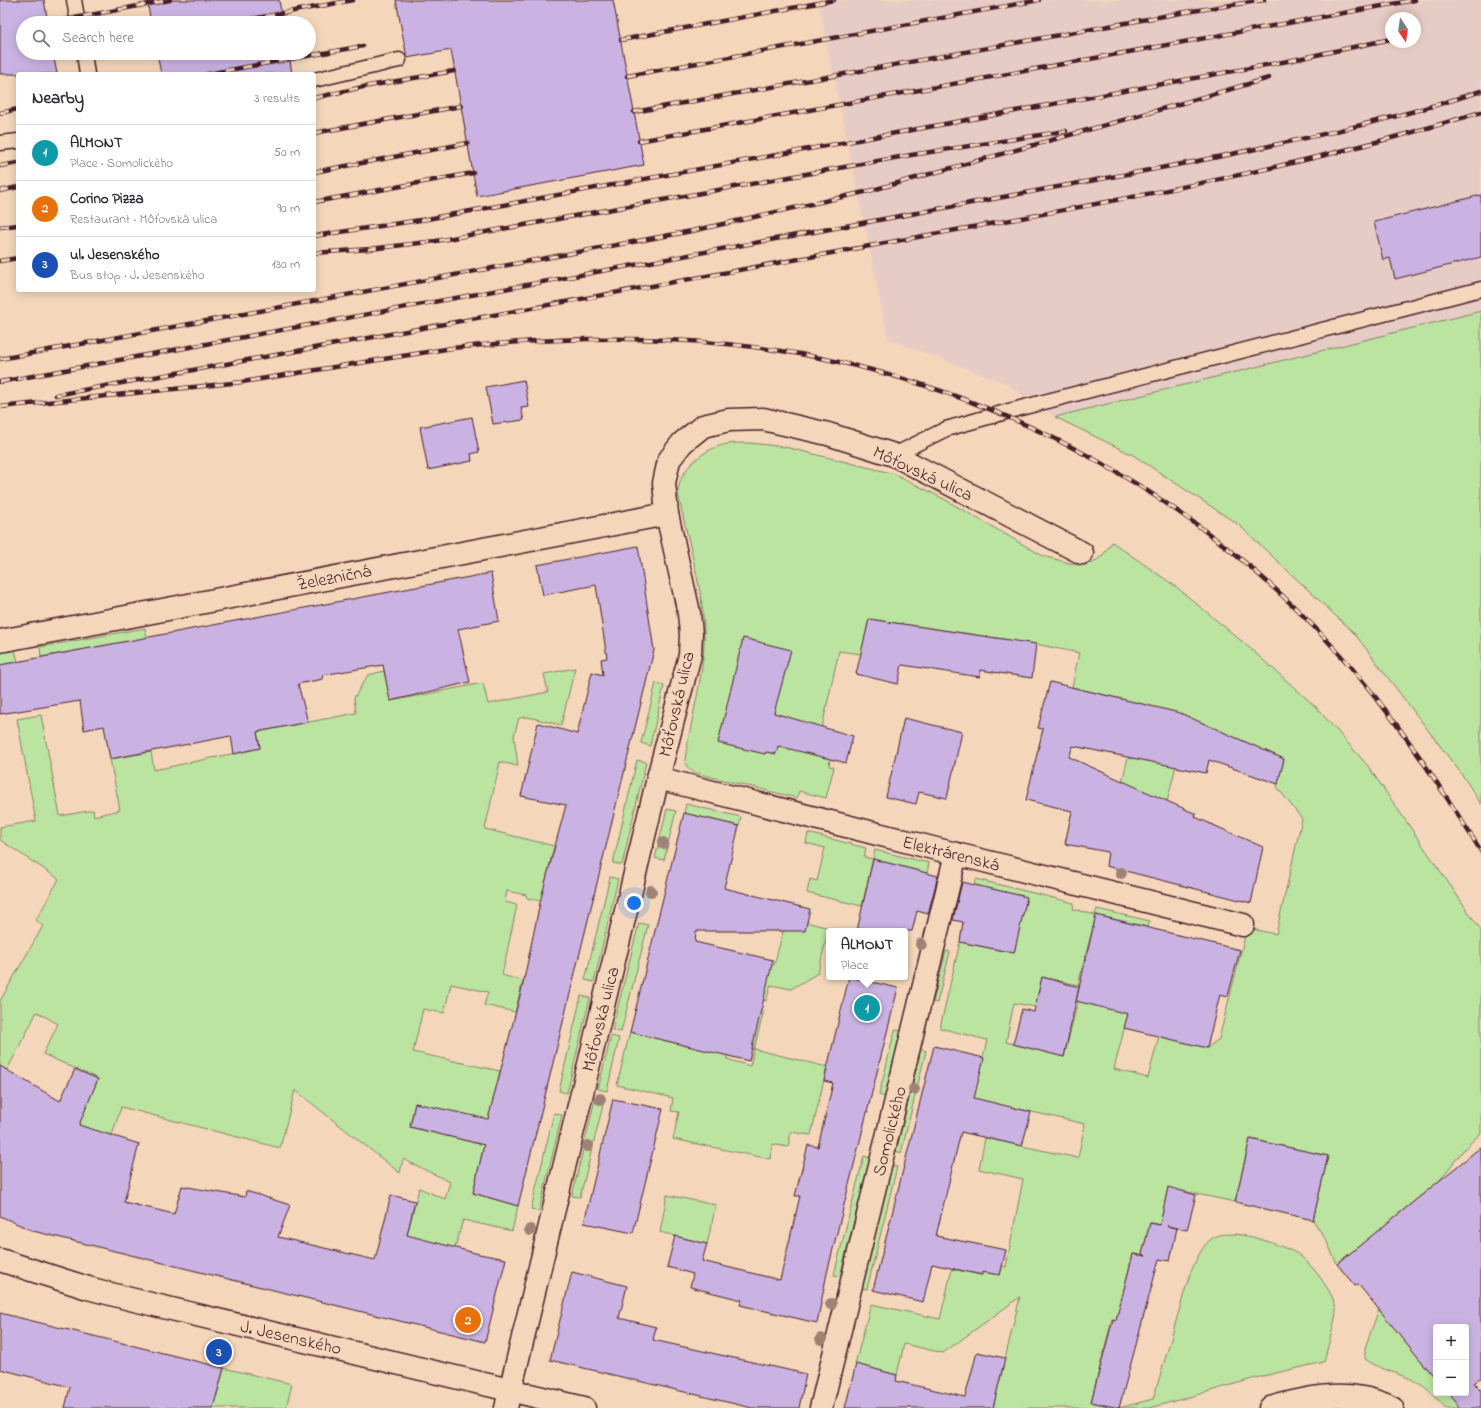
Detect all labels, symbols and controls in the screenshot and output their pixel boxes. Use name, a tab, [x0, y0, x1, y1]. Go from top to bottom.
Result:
north arrow	[1385, 12, 1421, 48]
search box	[16, 16, 316, 60]
icon: search	[30, 27, 52, 49]
text: Search here	[62, 27, 134, 49]
text: Nearby	[32, 86, 84, 111]
text: 3 results	[254, 89, 300, 108]
text: ALMONT	[70, 132, 122, 154]
text: 1	[43, 143, 47, 162]
text: 50 m	[274, 143, 300, 162]
text: Place · Somolického	[70, 154, 173, 173]
text: Corino Pizza	[70, 188, 144, 210]
text: 2	[42, 199, 48, 218]
text: 90 m	[277, 199, 300, 218]
text: Restaurant · Môťovská ulica	[70, 210, 217, 229]
text: ul. Jesenského	[70, 244, 160, 266]
text: 3	[42, 255, 48, 274]
text: 130 m	[272, 255, 300, 274]
text: Bus stop · J. Jesenského	[70, 266, 204, 285]
street label: Môťovská ulica	[868, 440, 976, 509]
street label: Železničná	[295, 559, 374, 599]
street label: Môťovská ulica	[653, 649, 703, 760]
street label: Elektrárenská	[899, 830, 1002, 880]
your location	[624, 893, 644, 913]
popup	[826, 928, 908, 980]
text: ALMONT	[841, 934, 893, 956]
text: Place	[841, 956, 868, 975]
street label: Môťovská ulica	[576, 964, 628, 1075]
pin: 1	[854, 993, 880, 1023]
street label: Somolického	[867, 1084, 915, 1179]
pin: 2	[455, 1305, 481, 1335]
street label: J. Jesenského	[237, 1315, 344, 1363]
map controls	[1433, 1324, 1469, 1396]
button: +	[1433, 1324, 1469, 1360]
pin: 3	[206, 1337, 232, 1367]
button: −	[1433, 1360, 1469, 1396]

